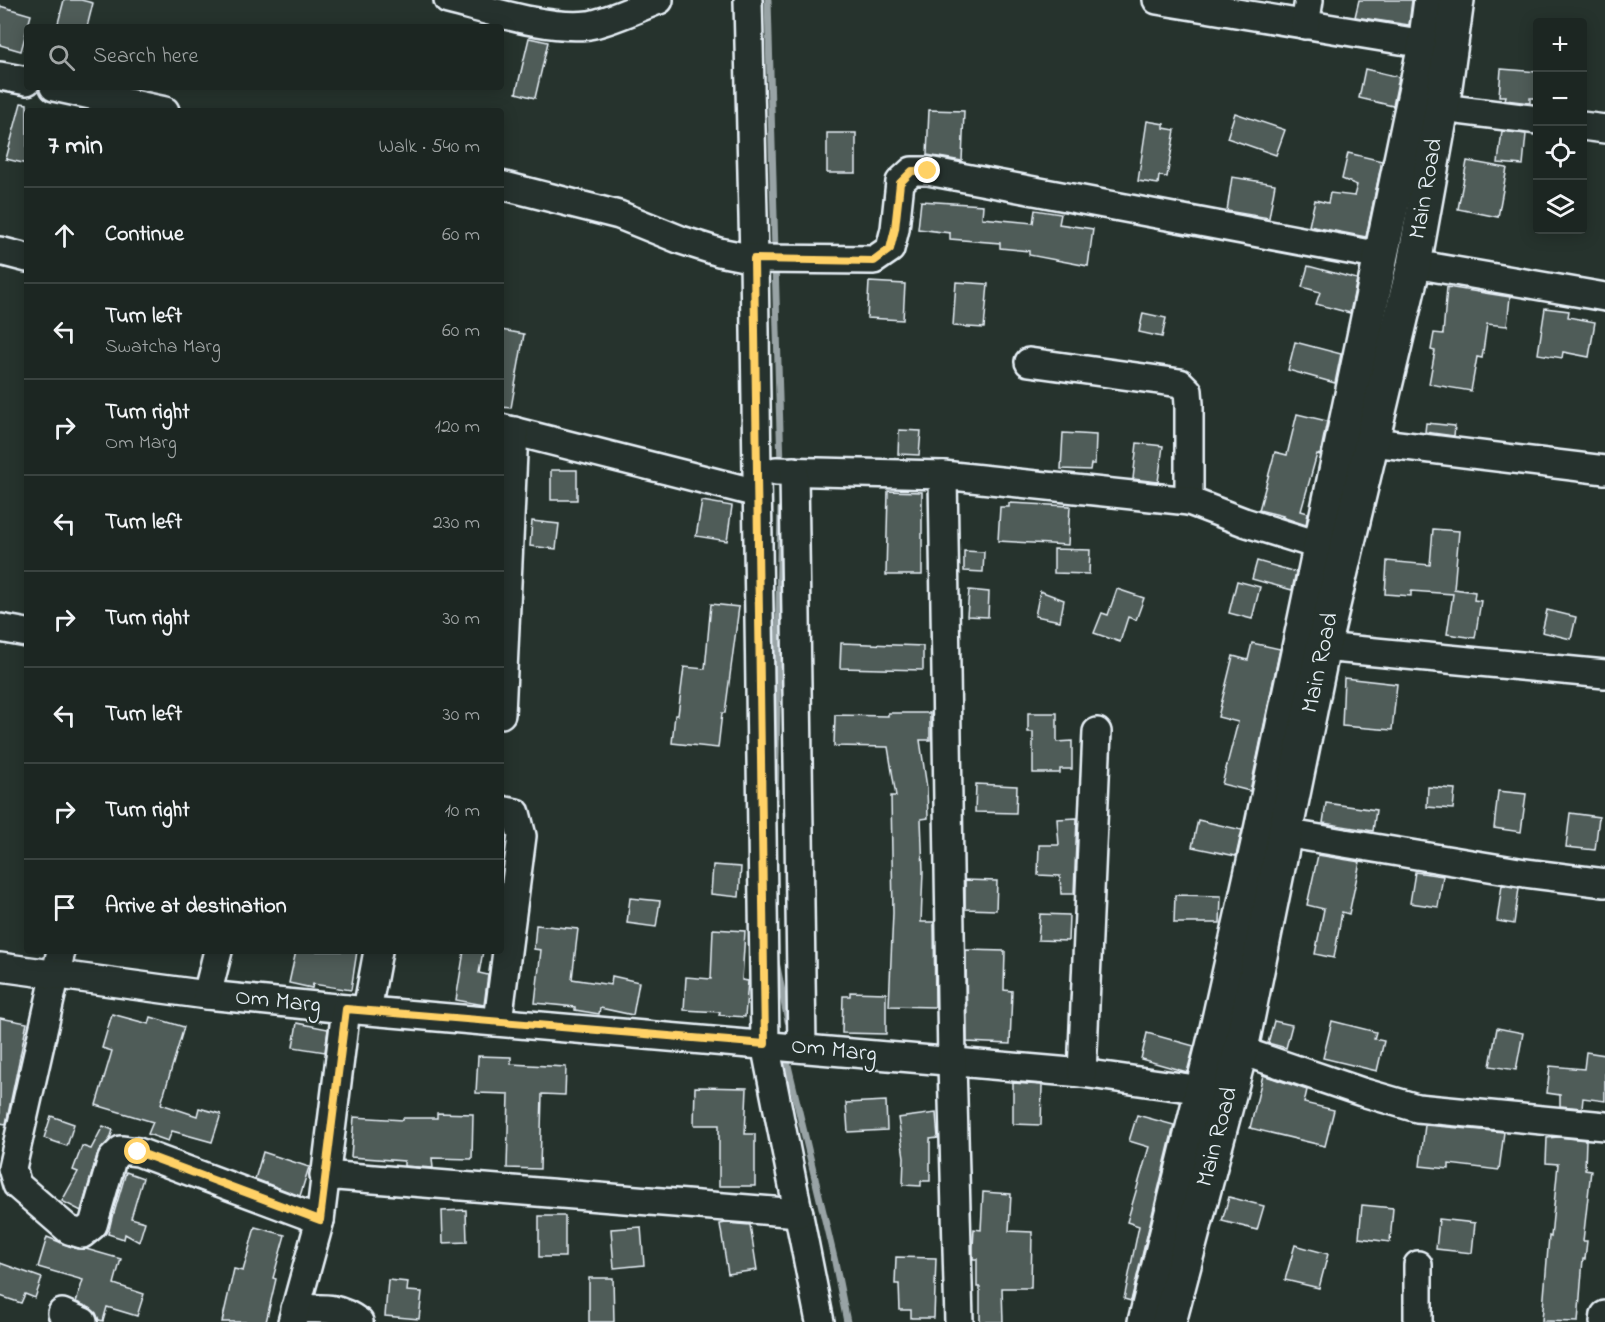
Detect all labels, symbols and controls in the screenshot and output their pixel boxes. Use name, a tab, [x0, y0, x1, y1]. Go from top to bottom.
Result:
map controls	[1533, 18, 1587, 234]
button: +	[1533, 18, 1587, 72]
search box	[24, 24, 504, 90]
icon: search	[45, 41, 78, 74]
text: Search here	[93, 41, 198, 73]
button: −	[1533, 72, 1587, 126]
button: locate	[1533, 126, 1587, 180]
text: 7 min	[48, 128, 103, 166]
text: Walk · 540 m	[378, 133, 480, 162]
street label: Main Road	[1401, 135, 1453, 242]
route end	[914, 157, 940, 183]
button: layers	[1533, 180, 1587, 234]
icon: ahead	[48, 219, 81, 252]
text: Continue	[105, 219, 184, 251]
text: 60 m	[442, 221, 480, 250]
text: Turn left	[105, 301, 182, 333]
icon: left	[48, 315, 81, 348]
text: 60 m	[442, 317, 480, 346]
text: Swatcha Marg	[105, 333, 221, 362]
text: Turn right	[105, 397, 190, 429]
icon: right	[48, 411, 81, 444]
text: 120 m	[435, 413, 480, 442]
text: Om Marg	[105, 429, 177, 458]
icon: left	[48, 507, 81, 540]
text: Turn left	[105, 507, 182, 539]
text: 230 m	[433, 509, 480, 538]
icon: right	[48, 603, 81, 636]
text: Turn right	[105, 603, 190, 635]
text: 30 m	[443, 605, 480, 634]
street label: Main Road	[1293, 609, 1349, 716]
icon: left	[48, 699, 81, 732]
text: Turn left	[105, 699, 182, 731]
text: 30 m	[443, 701, 480, 730]
icon: right	[48, 795, 81, 828]
text: Turn right	[105, 795, 190, 827]
text: 10 m	[444, 797, 480, 826]
icon: arrive	[48, 891, 81, 924]
text: Arrive at destination	[105, 891, 287, 923]
street label: Om Marg	[233, 980, 323, 1024]
street label: Om Marg	[789, 1029, 879, 1073]
street label: Main Road	[1188, 1083, 1248, 1191]
route start	[124, 1138, 150, 1164]

